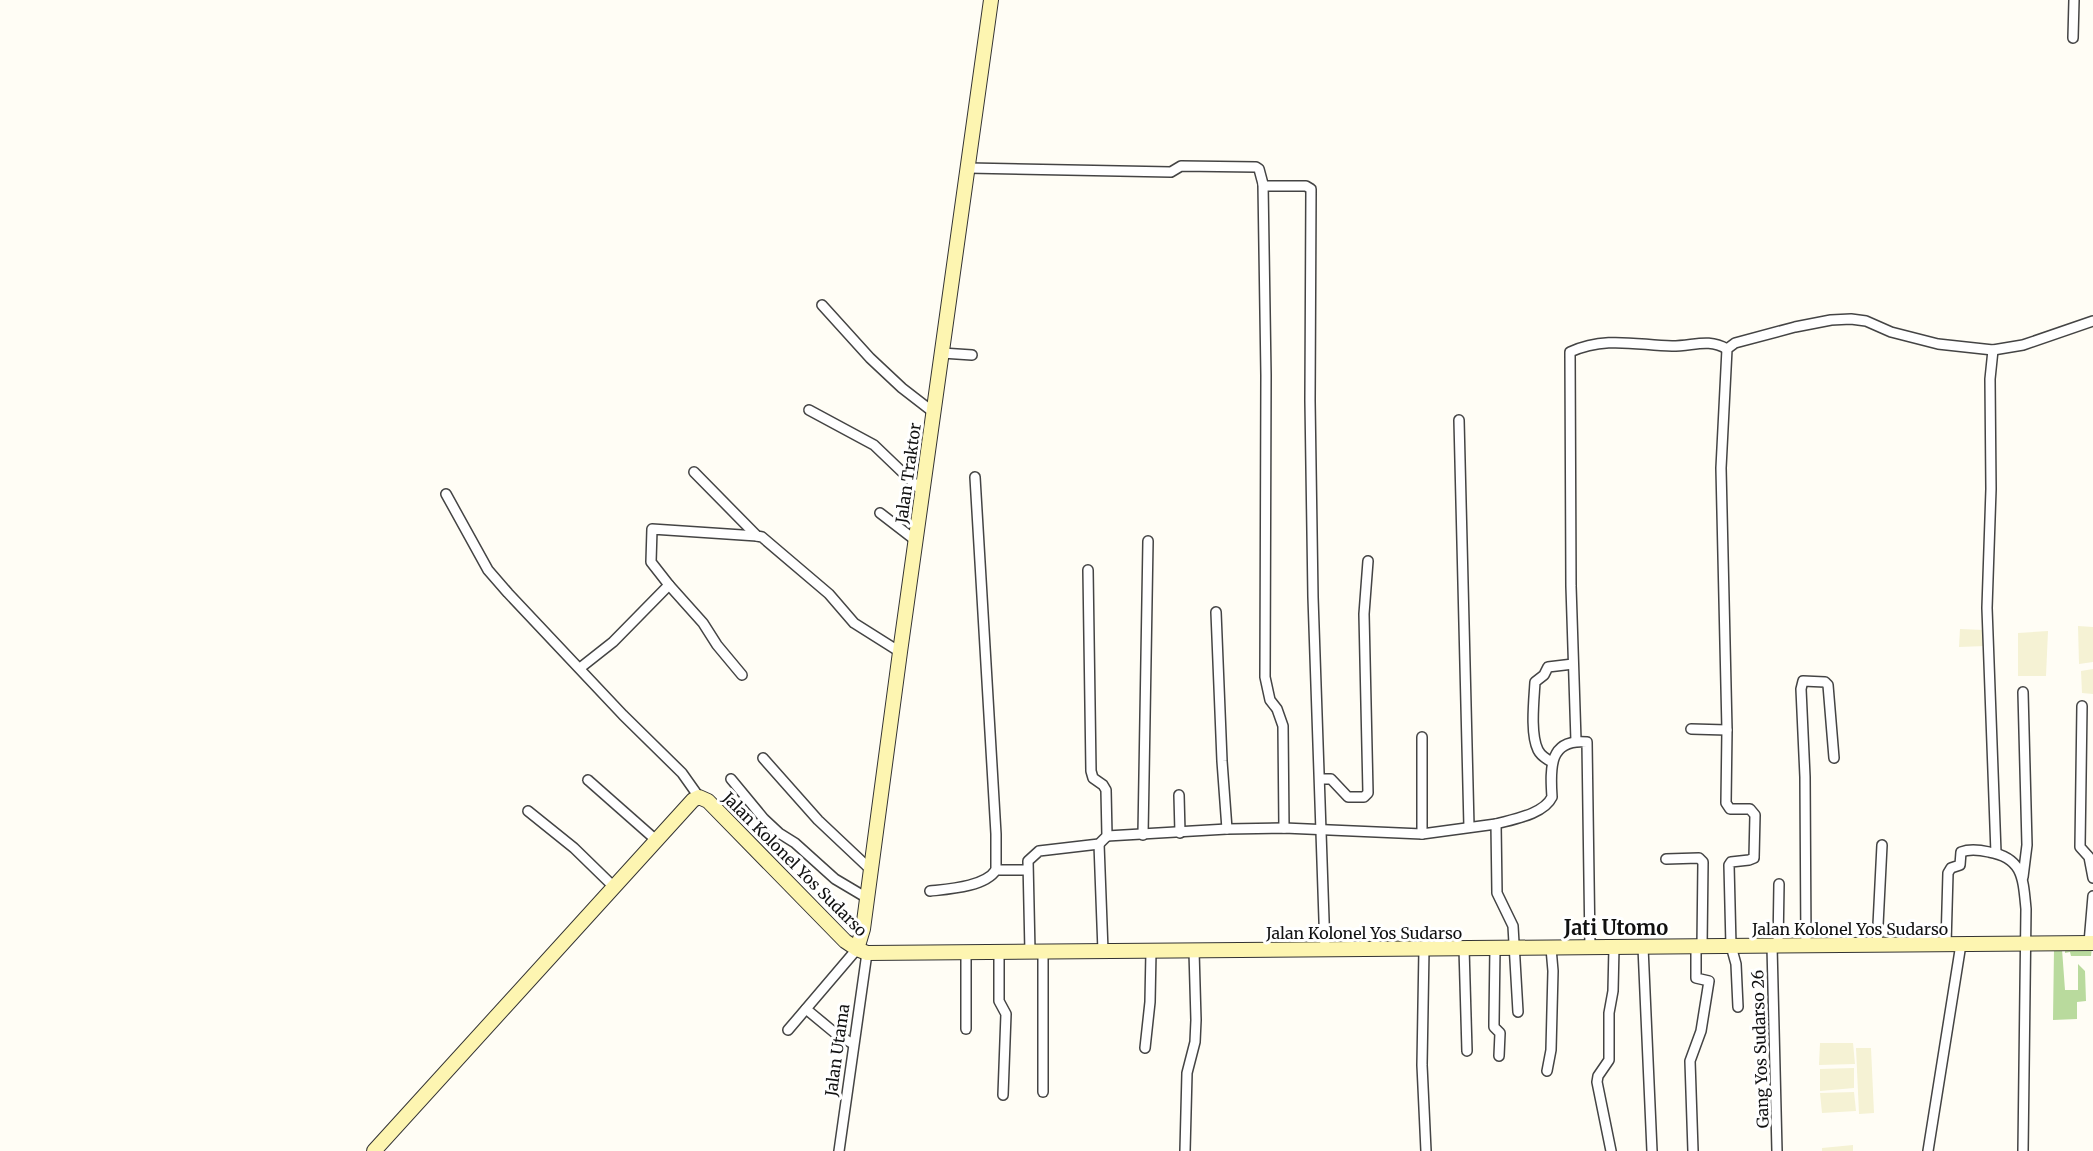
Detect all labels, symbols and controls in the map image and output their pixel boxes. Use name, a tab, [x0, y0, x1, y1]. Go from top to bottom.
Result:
street label: Jalan Traktor	[891, 421, 925, 526]
street label: Jalan Kolonel Yos Sudarso	[718, 787, 871, 940]
district label: Jati Utomo	[1563, 915, 1668, 940]
street label: Jalan Kolonel Yos Sudarso	[1751, 919, 1948, 939]
street label: Jalan Kolonel Yos Sudarso	[1265, 923, 1462, 943]
street label: Gang Yos Sudarso 26	[1747, 969, 1773, 1128]
street label: Jalan Utama	[820, 1002, 853, 1098]

